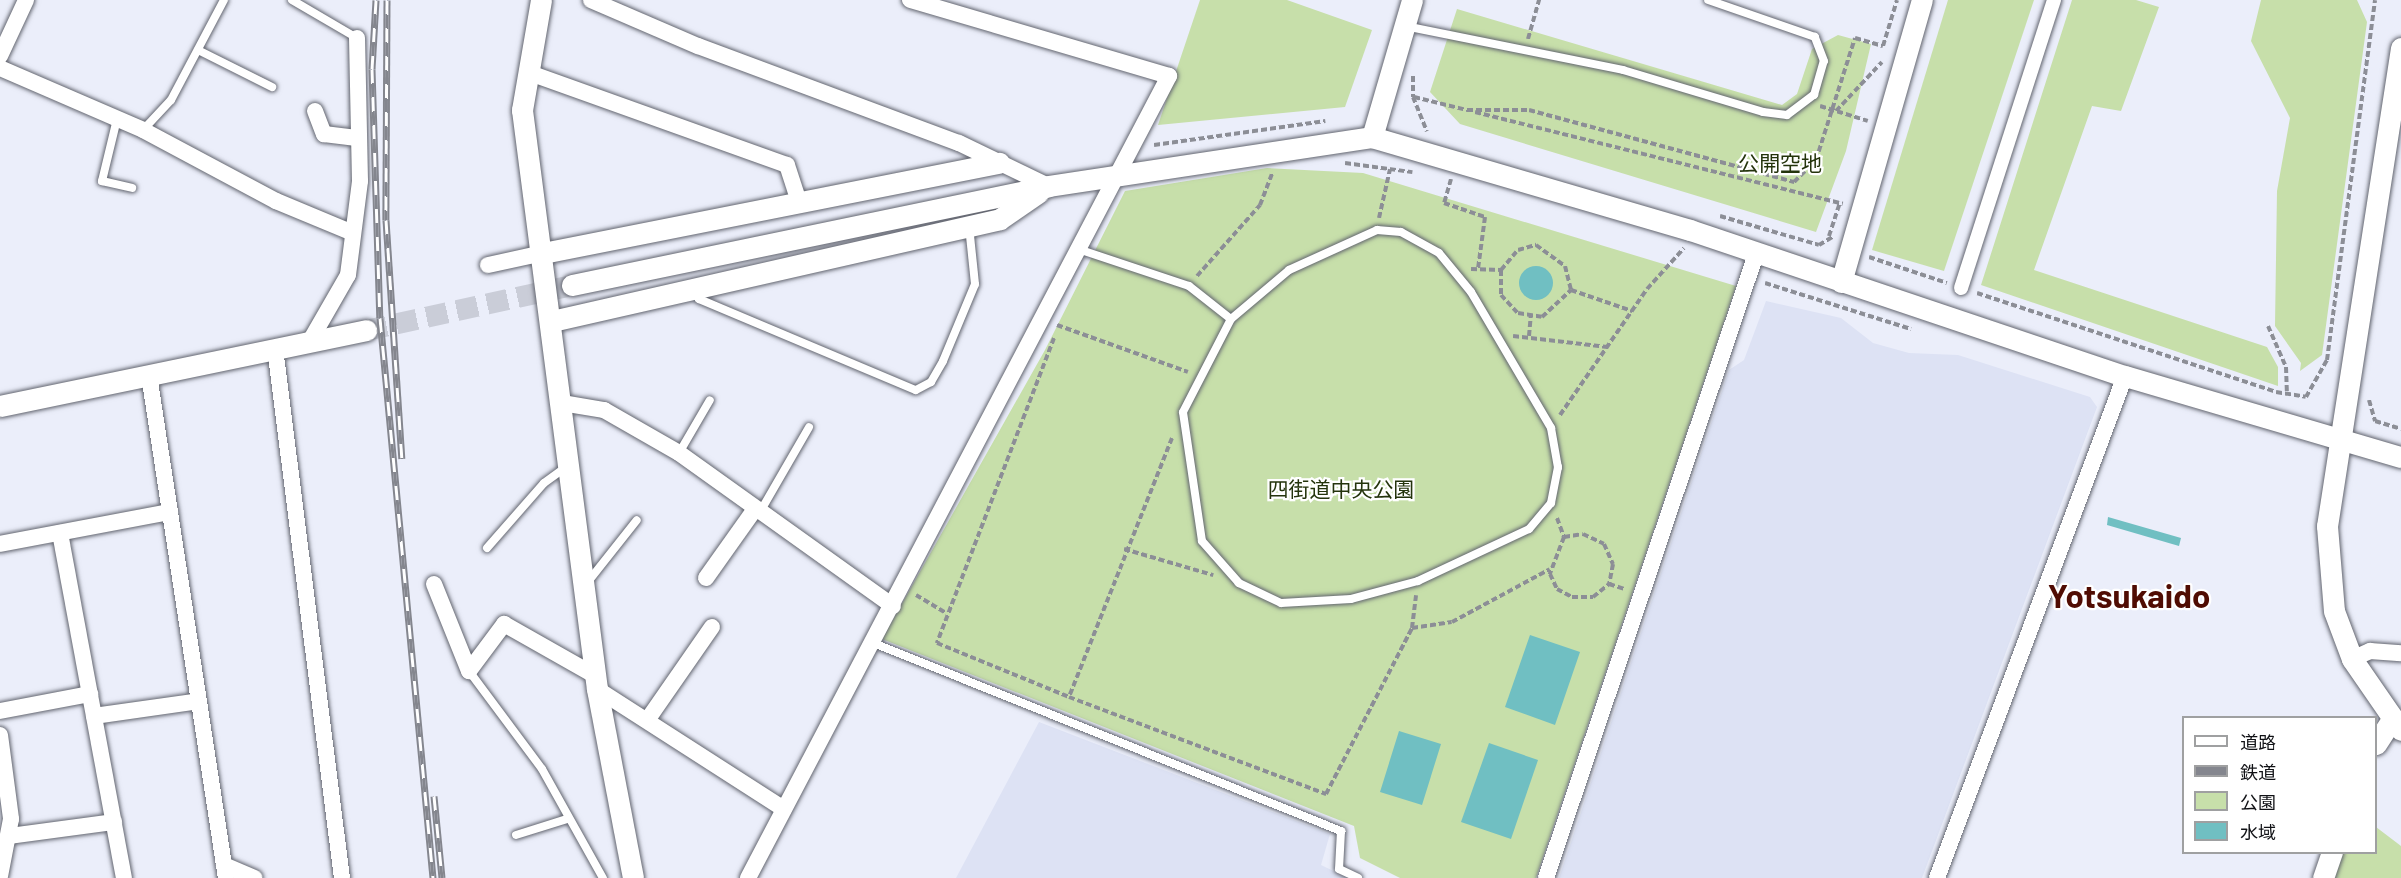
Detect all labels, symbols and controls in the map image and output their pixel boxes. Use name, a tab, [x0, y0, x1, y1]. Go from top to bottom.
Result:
park label: 公開空地	[1738, 150, 1822, 176]
park label: 四街道中央公園	[1268, 476, 1414, 502]
district label: Yotsukaido	[2048, 576, 2210, 616]
legend	[2182, 716, 2377, 854]
text: 道路	[2240, 731, 2276, 753]
text: 鉄道	[2240, 761, 2276, 783]
text: 公園	[2240, 791, 2276, 813]
text: 水域	[2240, 821, 2276, 843]

